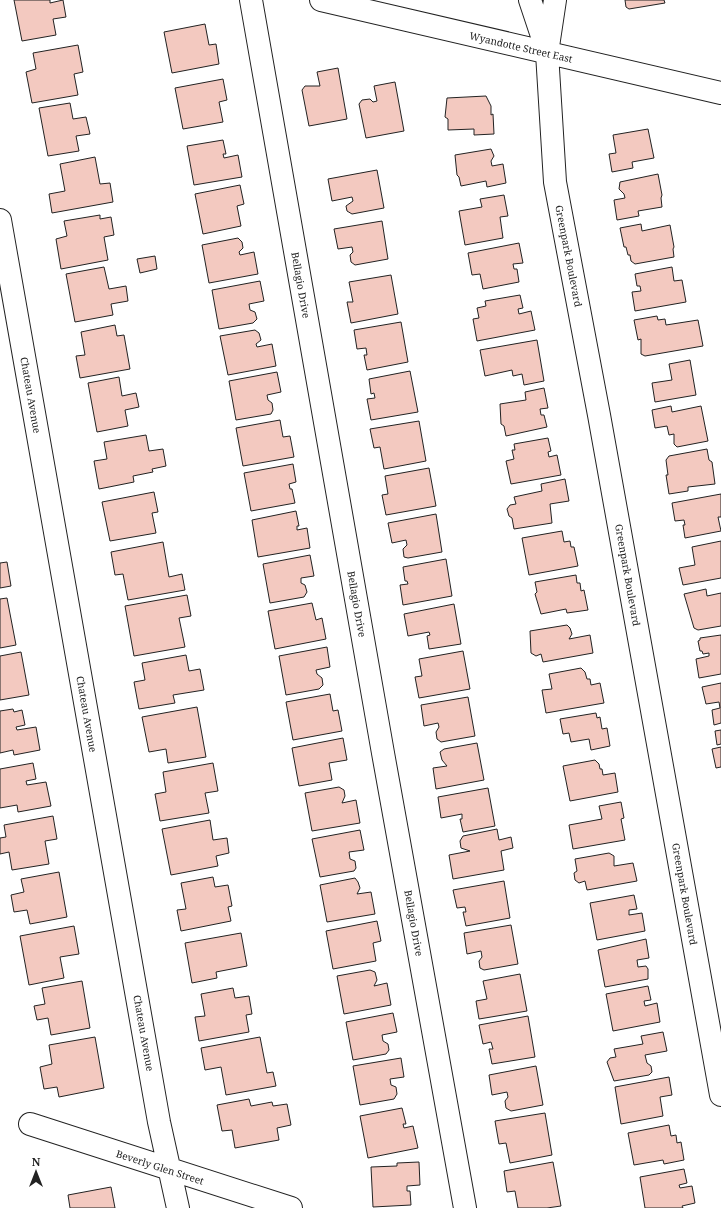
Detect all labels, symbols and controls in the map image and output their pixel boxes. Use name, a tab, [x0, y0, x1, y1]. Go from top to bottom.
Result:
street label: Wyandotte Street East	[468, 28, 574, 66]
street label: Greenpark Boulevard	[552, 204, 586, 308]
street label: Bellagio Drive	[288, 251, 314, 319]
street label: Chateau Avenue	[17, 356, 45, 434]
street label: Greenpark Boulevard	[612, 523, 644, 627]
street label: Bellagio Drive	[344, 570, 370, 638]
street label: Chateau Avenue	[73, 675, 101, 753]
street label: Greenpark Boulevard	[669, 842, 701, 946]
street label: Bellagio Drive	[401, 889, 427, 957]
street label: Chateau Avenue	[130, 994, 158, 1072]
street label: Beverly Glen Street	[114, 1146, 206, 1188]
north arrow	[16, 1152, 56, 1192]
text: N	[32, 1154, 41, 1169]

